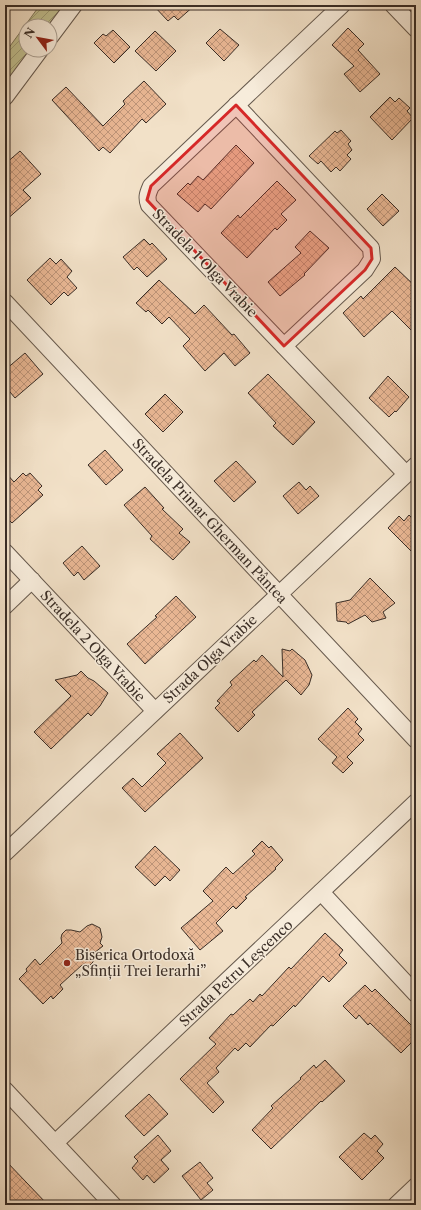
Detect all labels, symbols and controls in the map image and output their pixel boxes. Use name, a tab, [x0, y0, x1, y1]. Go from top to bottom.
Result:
north arrow	[18, 18, 58, 58]
text: N	[21, 25, 38, 40]
street label: Stradela 1 Olga Vrabie	[149, 205, 262, 321]
street label: Stradela Primar Gherman Pântea	[129, 435, 292, 608]
street label: Stradela 2 Olga Vrabie	[37, 586, 149, 706]
street label: Strada Olga Vrabie	[159, 611, 261, 707]
street label: Strada Petru Leșcenco	[175, 916, 297, 1030]
place label: Biserica Ortodoxă „Sfinții Trei Ierarhi”	[75, 946, 206, 980]
marker: Biserica Ortodoxă „Sfinții Trei Ierarhi”	[62, 958, 72, 968]

